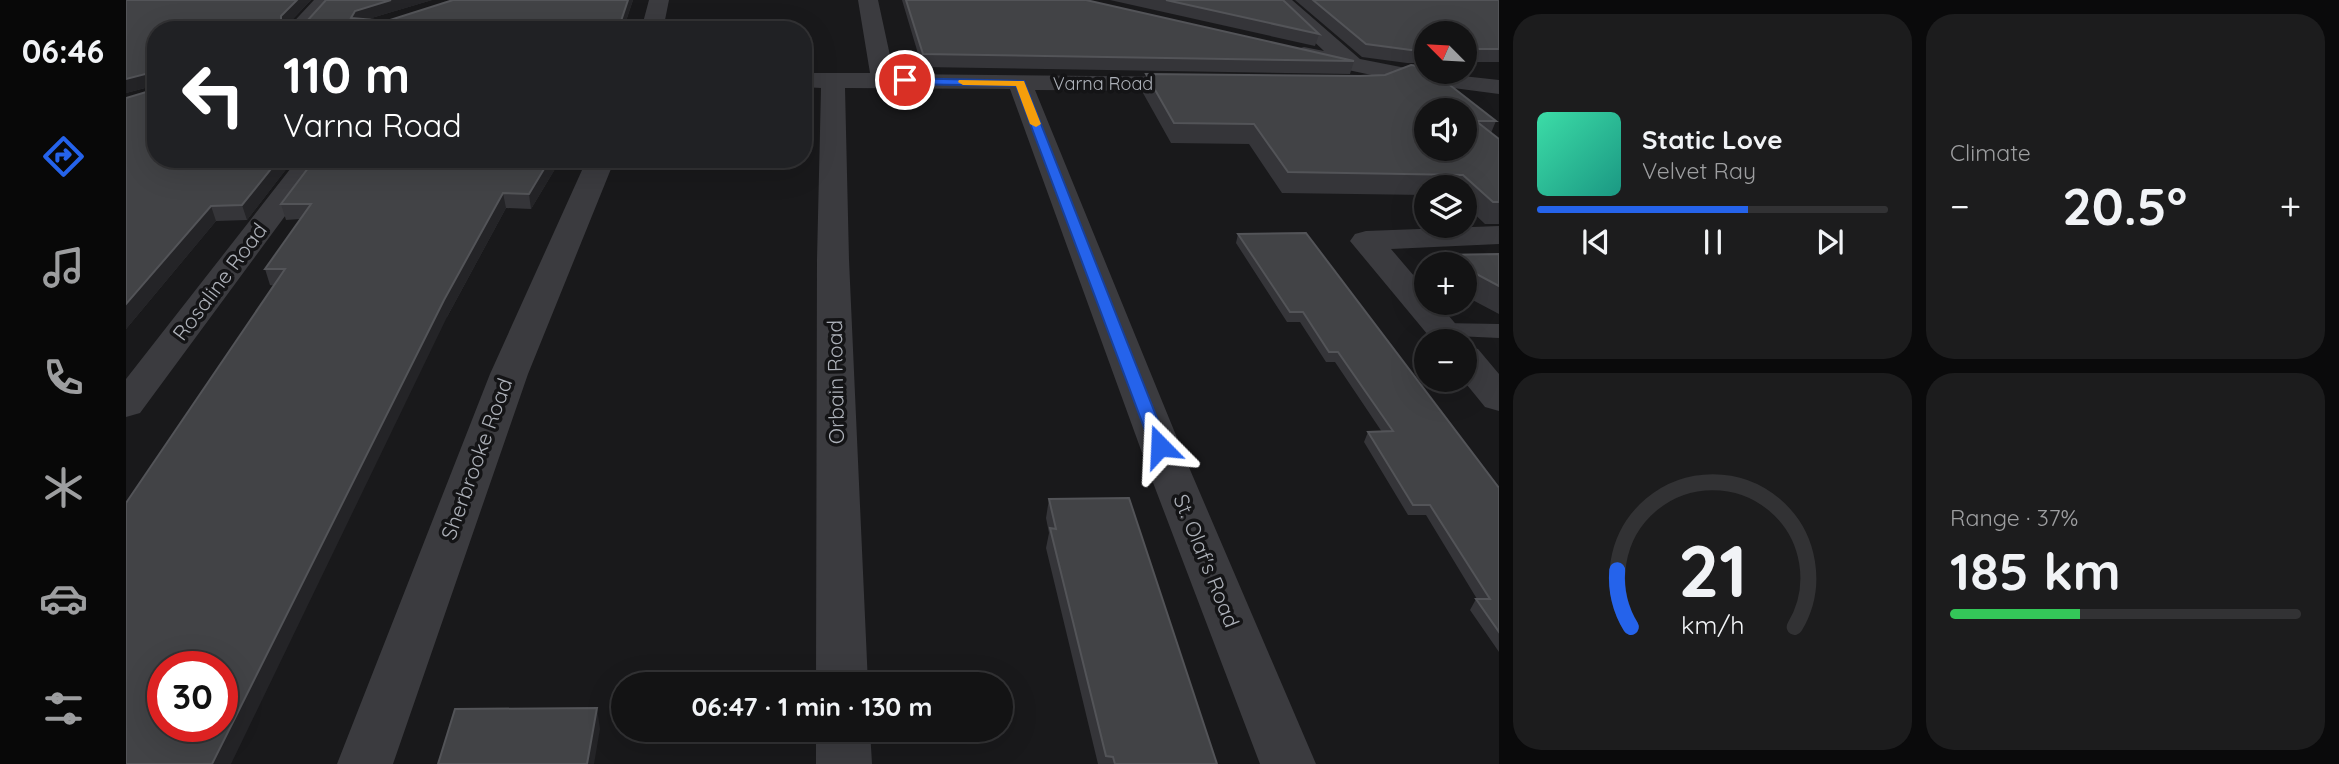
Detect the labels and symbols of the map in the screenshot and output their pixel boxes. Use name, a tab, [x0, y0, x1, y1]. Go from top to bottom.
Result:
north arrow	[1414, 21, 1477, 84]
pin	[875, 50, 935, 110]
street label: Varna Road	[1053, 72, 1153, 95]
street label: Rosaline Road	[167, 217, 272, 345]
street label: Orbain Road	[821, 320, 849, 444]
street label: Sherbrooke Road	[435, 374, 517, 543]
position arrow	[1123, 409, 1197, 483]
street label: St. Olaf's Road	[1168, 490, 1245, 631]
speed limit sign: 30	[147, 651, 238, 742]

